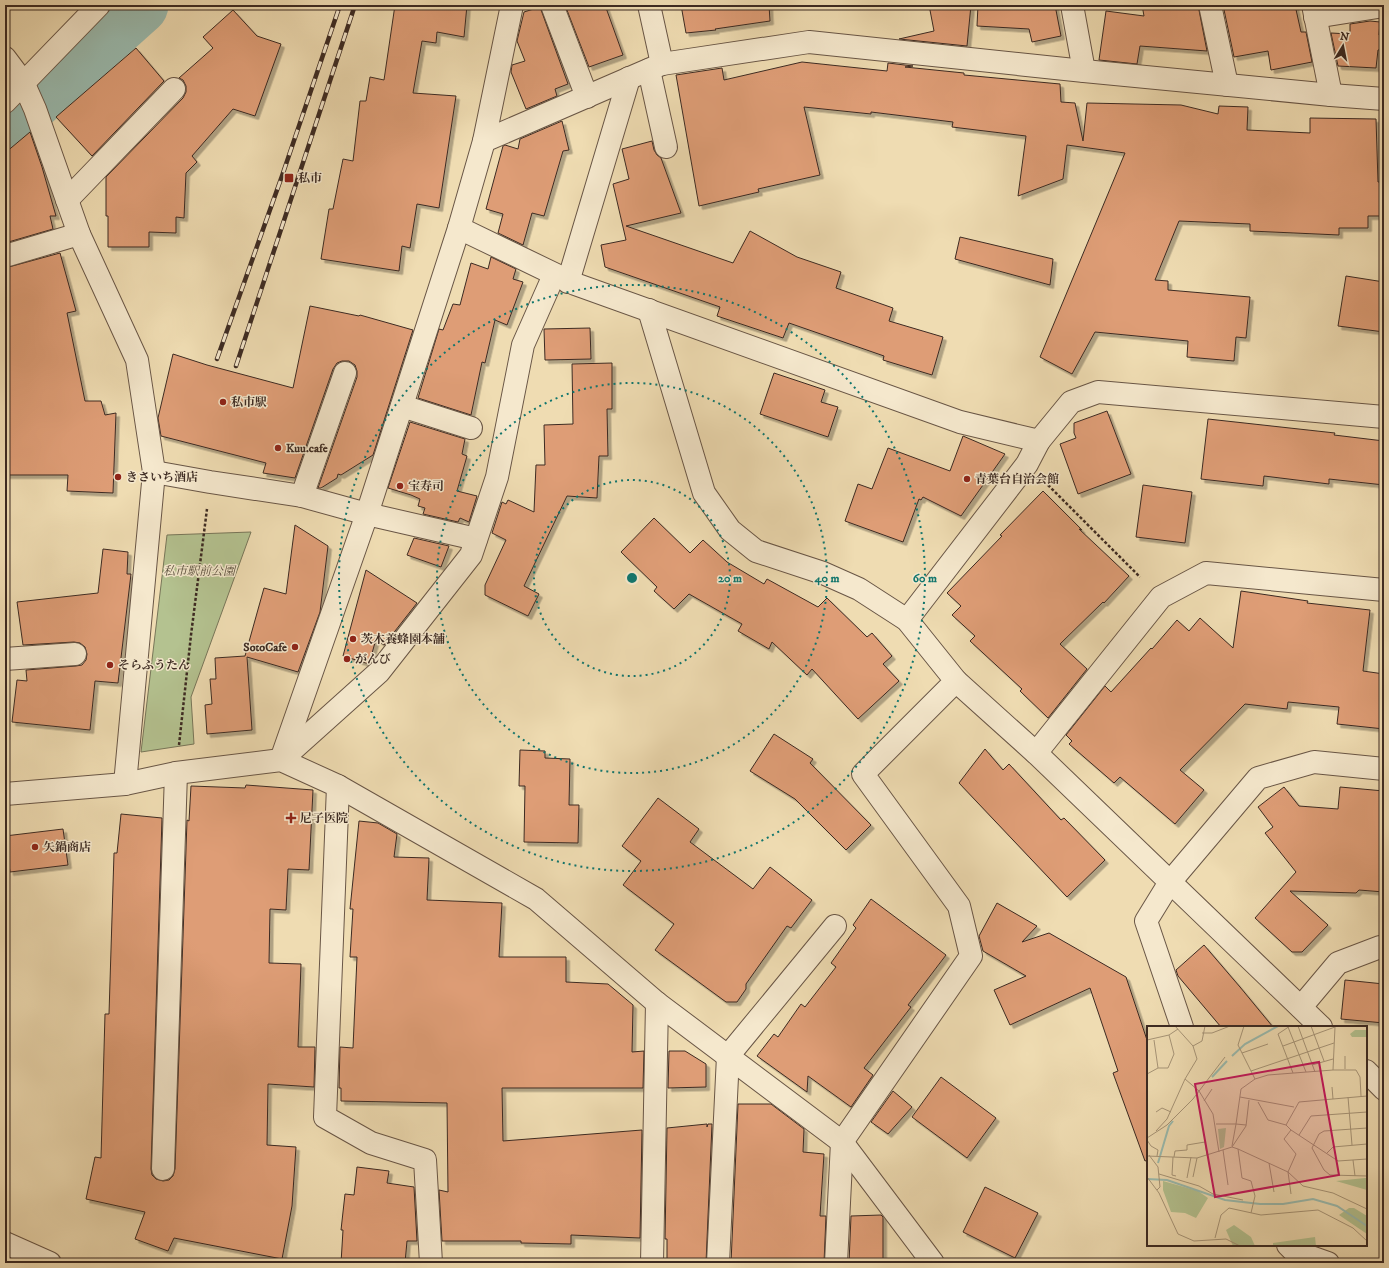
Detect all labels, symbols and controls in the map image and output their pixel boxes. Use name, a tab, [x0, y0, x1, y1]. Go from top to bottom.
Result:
north arrow	[1323, 26, 1363, 66]
text: N	[1339, 29, 1350, 45]
place label: 私市	[298, 171, 322, 186]
marker: 私市	[283, 172, 295, 184]
place label: 私市駅	[231, 395, 267, 410]
marker: 私市駅	[218, 397, 228, 407]
place label: Kuu.cafe	[286, 441, 328, 456]
marker: Kuu.cafe	[273, 443, 283, 453]
place label: きさいち酒店	[126, 470, 198, 485]
marker: きさいち酒店	[113, 472, 123, 482]
place label: 青葉台自治会館	[975, 472, 1059, 487]
marker: 青葉台自治会館	[962, 474, 972, 484]
place label: 宝寿司	[408, 479, 444, 494]
marker: 宝寿司	[395, 481, 405, 491]
park label: 私市駅前公園	[163, 564, 237, 579]
centre of rings	[625, 571, 639, 585]
text: 20 m	[718, 571, 742, 586]
text: 40 m	[814, 571, 839, 586]
text: 60 m	[913, 571, 937, 586]
place label: 茨木養蜂園本舗	[361, 632, 445, 647]
marker: 茨木養蜂園本舗	[348, 634, 358, 644]
place label: SotoCafe	[243, 640, 287, 655]
marker: SotoCafe	[290, 642, 300, 652]
place label: がんび	[355, 652, 391, 667]
marker: がんび	[342, 654, 352, 664]
place label: そらふうたん	[118, 658, 190, 673]
marker: そらふうたん	[105, 660, 115, 670]
place label: 尼子医院	[300, 811, 348, 826]
marker: 尼子医院	[285, 812, 297, 824]
place label: 矢鍋商店	[43, 840, 91, 855]
marker: 矢鍋商店	[30, 842, 40, 852]
inset map	[1147, 1026, 1367, 1246]

